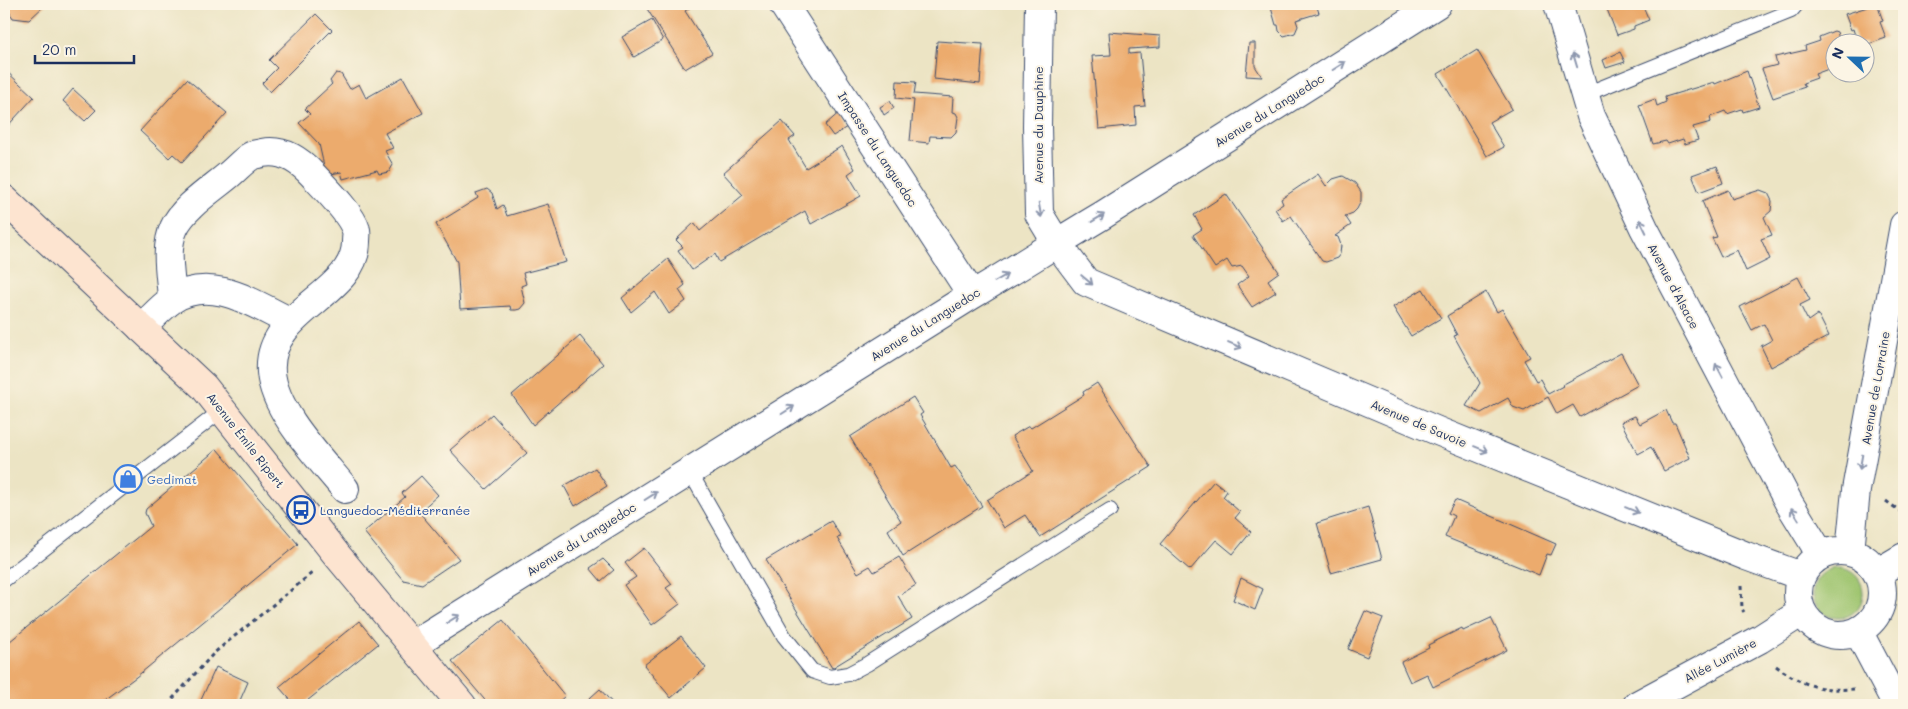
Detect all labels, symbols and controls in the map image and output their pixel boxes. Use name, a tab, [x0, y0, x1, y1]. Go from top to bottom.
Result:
scale bar	[35, 32, 134, 64]
north arrow	[1826, 32, 1876, 82]
text: 20 m	[42, 39, 76, 59]
text: N	[1827, 44, 1848, 61]
one-way arrow	[1570, 53, 1580, 69]
one-way arrow	[1332, 60, 1346, 70]
street label: Avenue du Dauphine	[1030, 66, 1046, 184]
street label: Avenue du Languedoc	[1211, 70, 1327, 150]
street label: Impasse du Languedoc	[835, 89, 921, 209]
one-way arrow	[1036, 201, 1046, 217]
one-way arrow	[1091, 212, 1105, 222]
one-way arrow	[1638, 219, 1648, 234]
street label: Avenue d'Alsace	[1645, 240, 1703, 332]
one-way arrow	[993, 273, 1008, 283]
one-way arrow	[1080, 274, 1093, 285]
street label: Avenue du Languedoc	[867, 284, 983, 364]
street label: Avenue de Lorraine	[1857, 330, 1893, 446]
one-way arrow	[1227, 341, 1242, 351]
one-way arrow	[1714, 363, 1723, 378]
street label: Avenue Émile Ripert	[204, 389, 288, 491]
street label: Avenue de Savoie	[1368, 396, 1470, 450]
one-way arrow	[781, 404, 795, 414]
one-way arrow	[1473, 445, 1488, 454]
one-way arrow	[1856, 454, 1866, 470]
shop icon: Gedimat	[113, 464, 143, 494]
place label: Gedimat	[147, 471, 197, 487]
one-way arrow	[643, 490, 657, 500]
bus stop icon: Languedoc-Méditerranée	[286, 495, 316, 525]
street label: Avenue du Languedoc	[523, 499, 639, 579]
place label: Languedoc-Méditerranée	[320, 502, 470, 518]
one-way arrow	[1624, 506, 1639, 515]
one-way arrow	[1790, 507, 1800, 521]
one-way arrow	[446, 614, 460, 624]
street label: Allée Lumière	[1681, 634, 1759, 686]

